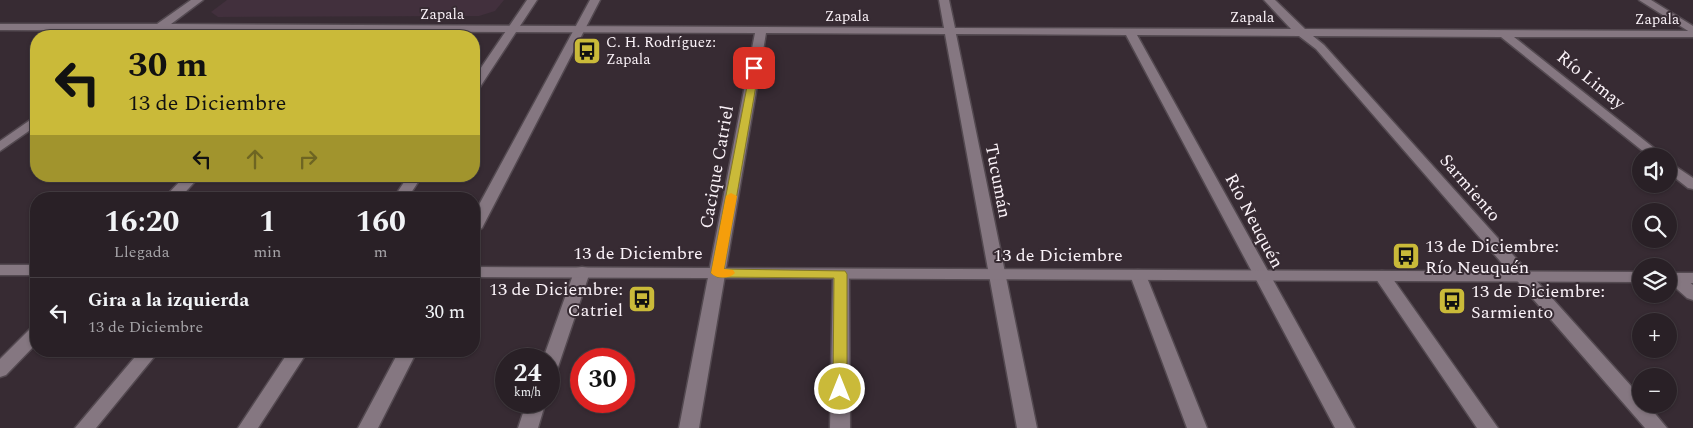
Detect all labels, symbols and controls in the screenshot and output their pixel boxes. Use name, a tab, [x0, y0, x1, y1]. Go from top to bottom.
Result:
street label: Zapala	[420, 3, 465, 26]
street label: Zapala	[825, 5, 870, 28]
street label: Zapala	[1230, 6, 1275, 29]
street label: Zapala	[1635, 8, 1680, 31]
place label: C. H. Rodríguez: Zapala	[606, 31, 716, 71]
bus stop icon: C. H. Rodríguez: Zapala	[572, 36, 602, 66]
text: 30 m	[128, 39, 208, 92]
street label: Río Limay	[1551, 44, 1632, 117]
pin	[733, 47, 775, 89]
icon: left	[45, 50, 110, 115]
icon: arrive	[740, 54, 768, 82]
text: 13 de Diciembre	[128, 87, 286, 120]
street label: Cacique Catriel	[693, 103, 741, 231]
street label: Tucumán	[978, 141, 1018, 221]
icon: left	[188, 145, 216, 173]
icon: ahead	[241, 145, 269, 173]
icon: right	[294, 145, 322, 173]
street label: Sarmiento	[1433, 148, 1507, 228]
map controls	[1632, 148, 1677, 413]
button: sound	[1632, 148, 1677, 193]
street label: Río Neuquén	[1218, 169, 1290, 273]
text: 16:20	[104, 199, 179, 245]
text: 1	[259, 199, 276, 245]
text: 160	[355, 199, 406, 245]
button: search	[1632, 203, 1677, 248]
place label: 13 de Diciembre: Río Neuquén	[1425, 233, 1559, 281]
text: Llegada	[114, 240, 170, 264]
text: min	[253, 240, 281, 264]
text: m	[374, 240, 388, 264]
street label: 13 de Diciembre	[573, 240, 703, 267]
bus stop icon: 13 de Diciembre: Río Neuquén	[1391, 241, 1421, 271]
street label: 13 de Diciembre	[993, 242, 1123, 269]
button: layers	[1632, 258, 1677, 303]
place label: 13 de Diciembre: Catriel	[489, 276, 623, 324]
place label: 13 de Diciembre: Sarmiento	[1471, 278, 1605, 326]
bus stop icon: 13 de Diciembre: Catriel	[627, 284, 657, 314]
text: Gira a la izquierda	[88, 286, 249, 315]
bus stop icon: 13 de Diciembre: Sarmiento	[1437, 286, 1467, 316]
text: 30 m	[425, 298, 465, 327]
icon: left	[45, 299, 73, 327]
button: +	[1632, 313, 1677, 358]
text: 13 de Diciembre	[88, 315, 203, 339]
speed limit sign: 30	[570, 348, 635, 413]
text: 24	[513, 355, 542, 393]
position arrow	[813, 362, 865, 414]
button: −	[1632, 368, 1677, 413]
text: km/h	[514, 383, 541, 402]

